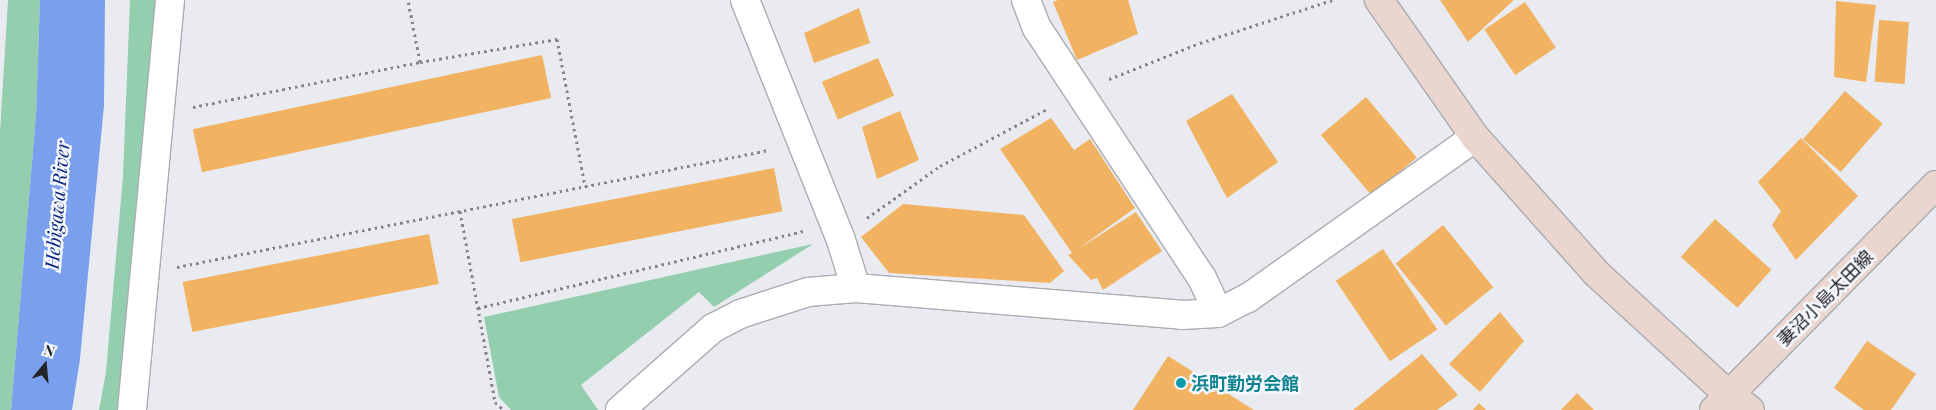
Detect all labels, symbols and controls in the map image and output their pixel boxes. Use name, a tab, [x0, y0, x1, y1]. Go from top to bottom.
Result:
water label: Hebigawa River	[40, 140, 74, 270]
street label: 妻沼小島太田線	[1773, 246, 1877, 350]
north arrow	[20, 340, 70, 390]
text: N	[42, 340, 57, 361]
place label: 浜町勤労会館	[1191, 372, 1299, 394]
marker: 浜町勤労会館	[1175, 377, 1187, 389]

